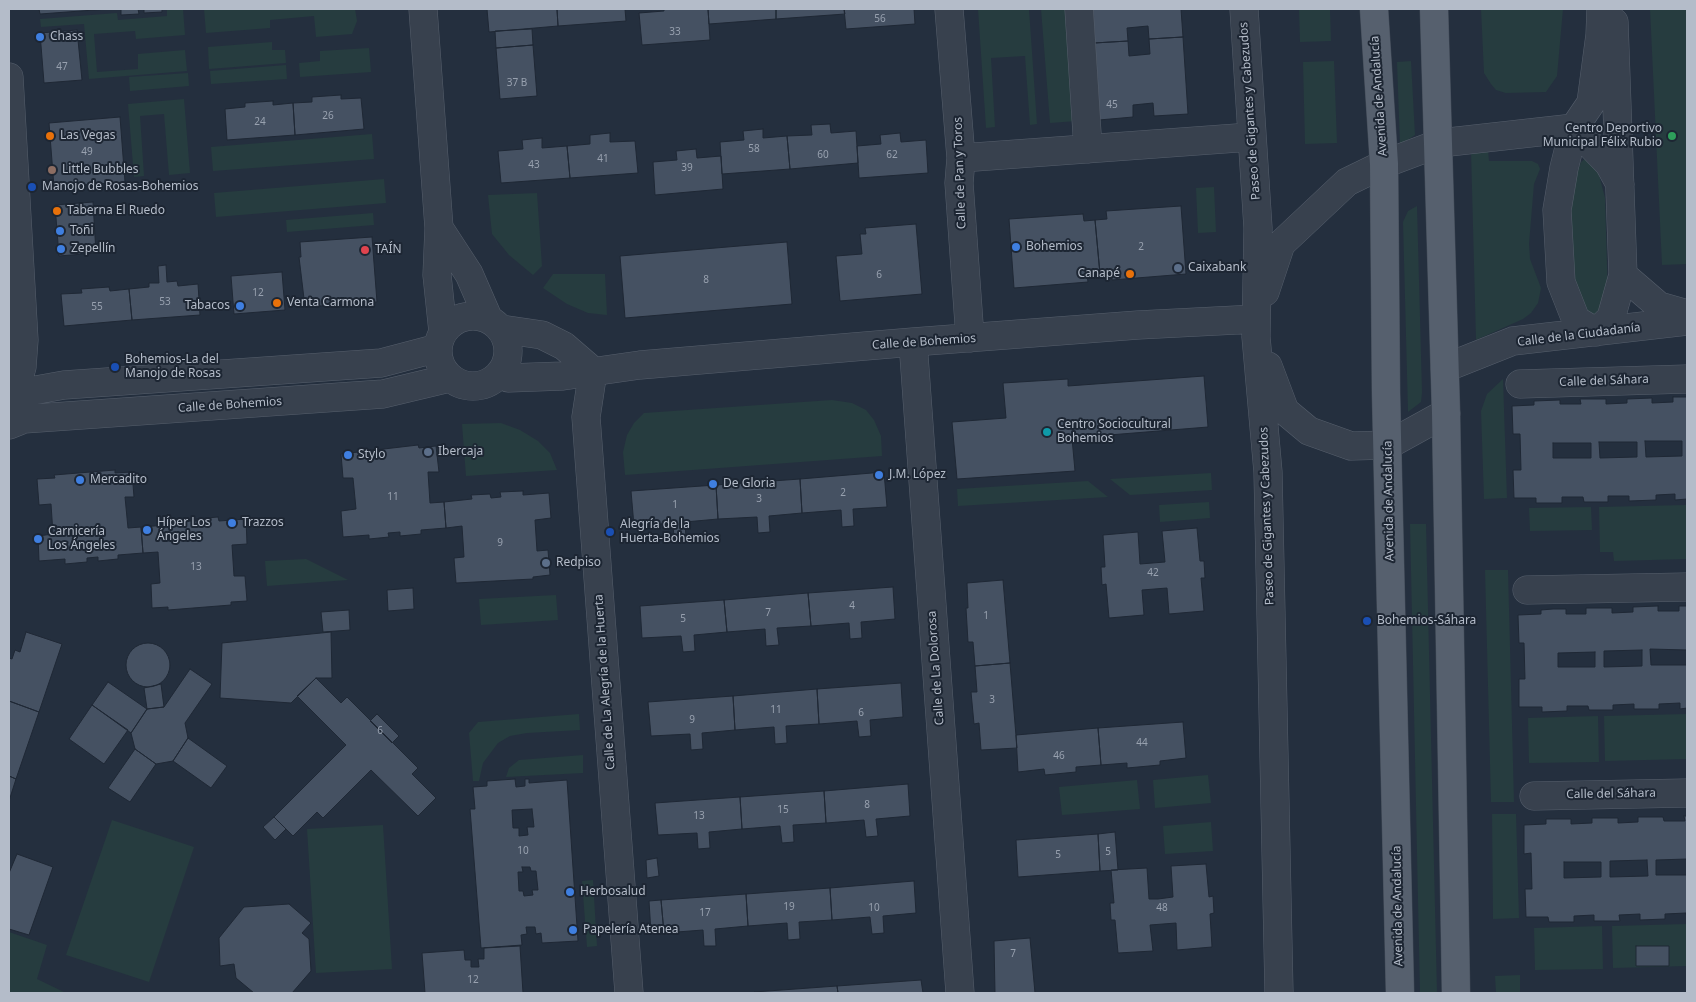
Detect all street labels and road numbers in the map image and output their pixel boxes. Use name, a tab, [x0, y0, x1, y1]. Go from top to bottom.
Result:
street label: Paseo de Gigantes y Cabezudos	[1237, 21, 1263, 201]
street label: Avenida de Andalucía	[1368, 35, 1390, 157]
street label: Calle de Pan y Toros	[951, 117, 969, 229]
street label: Calle de la Ciudadanía	[1516, 320, 1642, 350]
street label: Calle de Bohemios	[872, 331, 976, 353]
street label: Calle del Sáhara	[1559, 372, 1649, 390]
street label: Calle de Bohemios	[178, 394, 282, 416]
street label: Paseo de Gigantes y Cabezudos	[1257, 427, 1277, 605]
street label: Avenida de Andalucía	[1381, 440, 1397, 562]
street label: Calle de La Alegría de la Huerta	[592, 594, 618, 770]
street label: Calle de La Dolorosa	[925, 610, 947, 726]
street label: Calle del Sáhara	[1566, 786, 1656, 802]
street label: Avenida de Andalucía	[1390, 845, 1406, 967]

